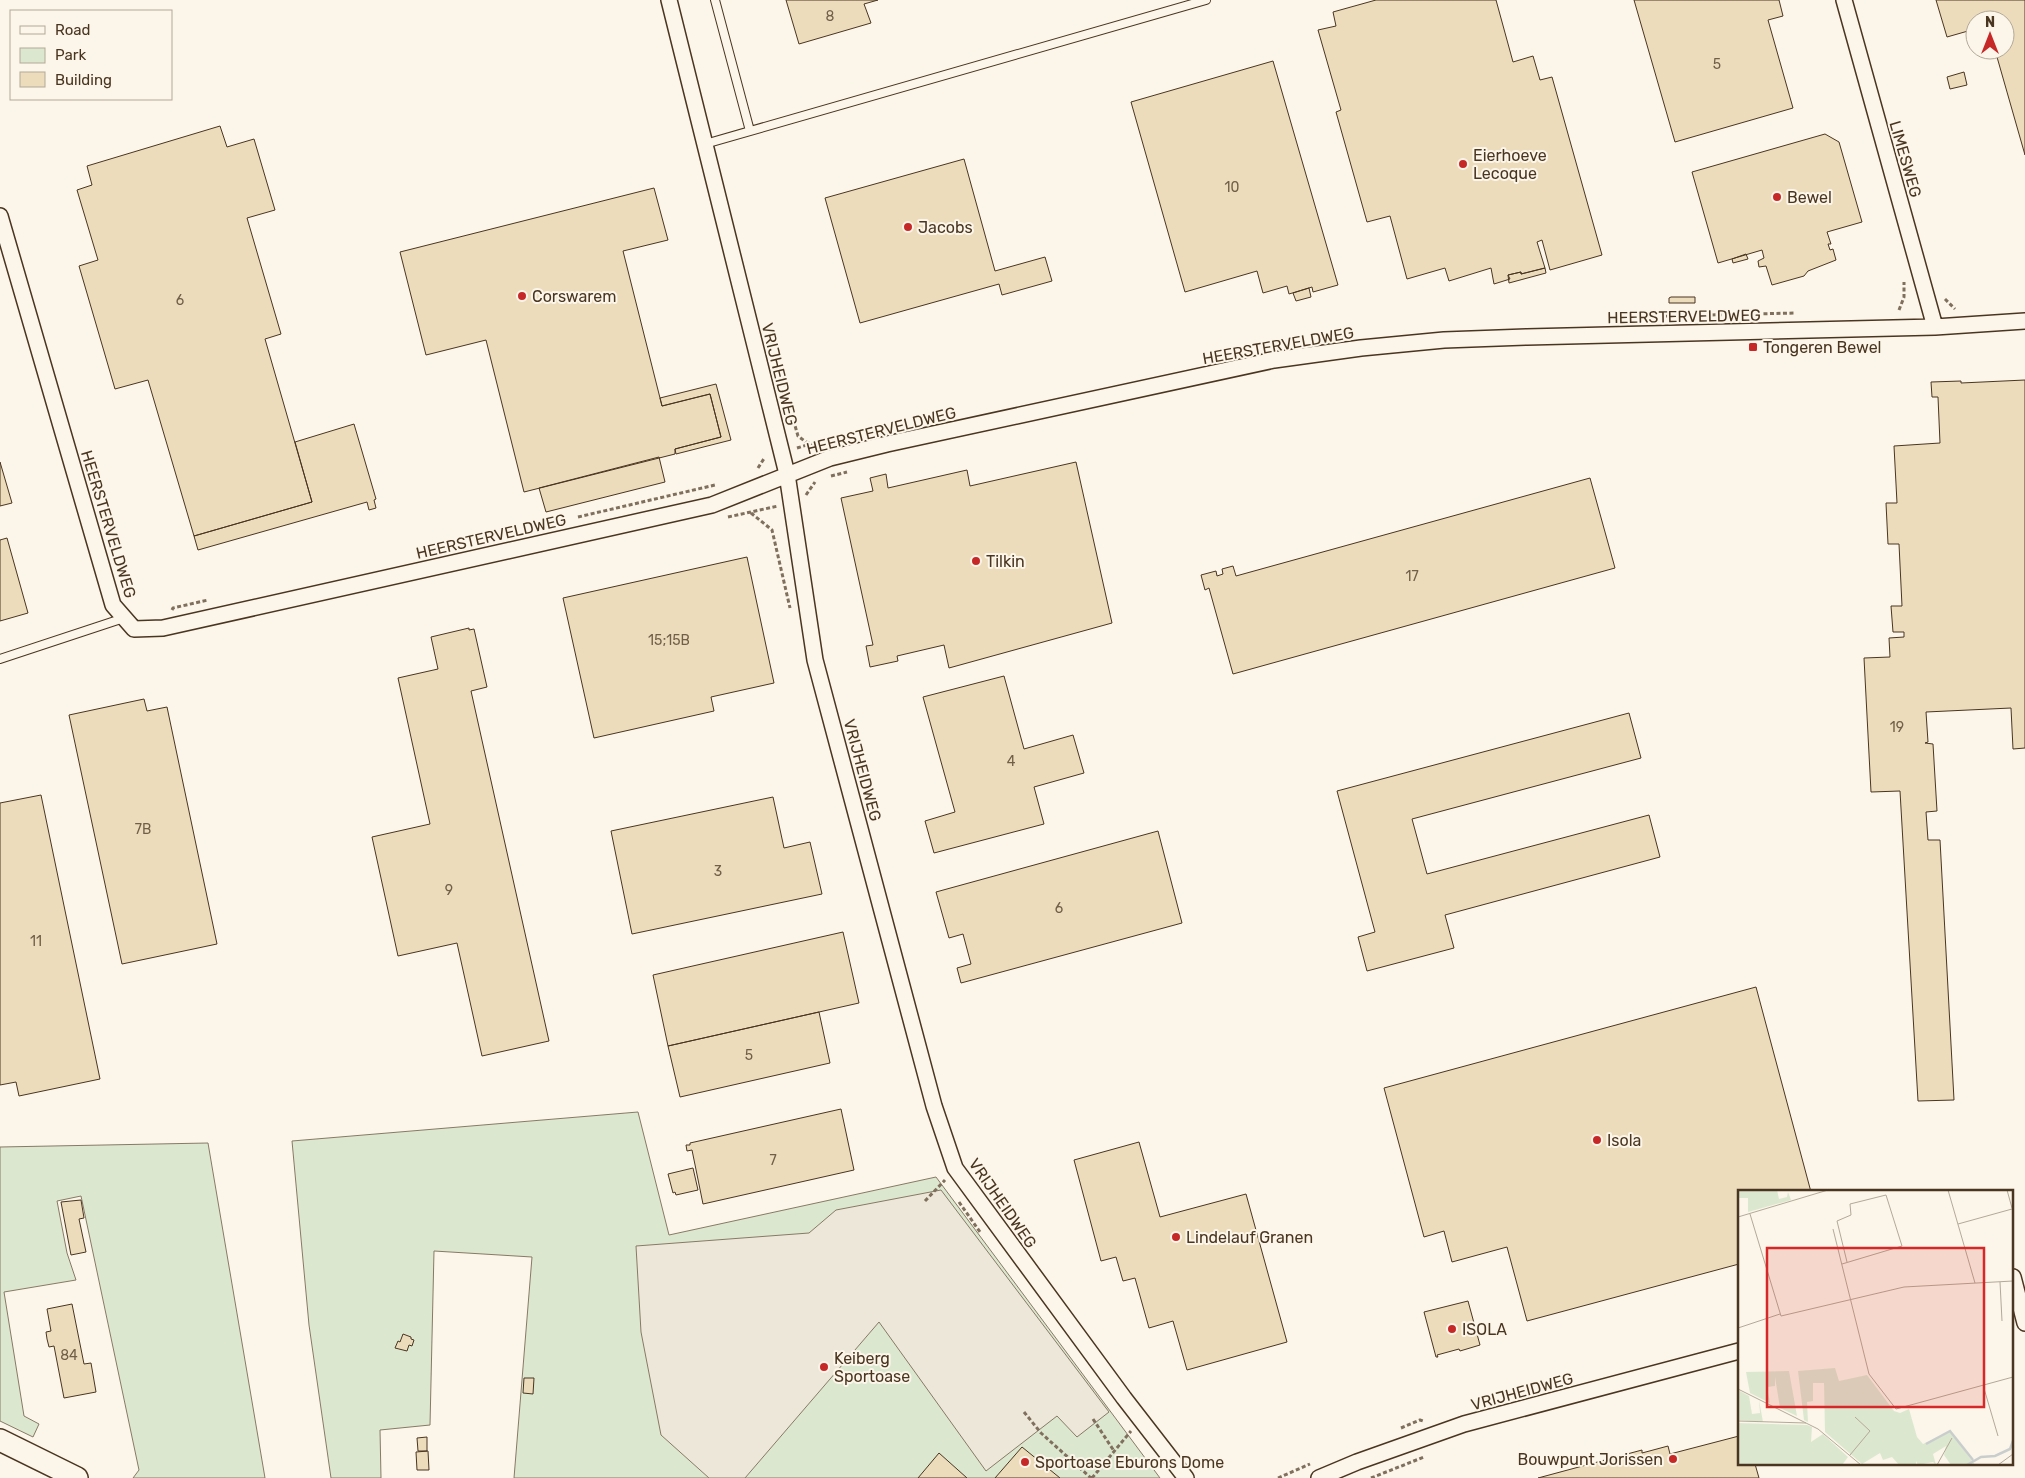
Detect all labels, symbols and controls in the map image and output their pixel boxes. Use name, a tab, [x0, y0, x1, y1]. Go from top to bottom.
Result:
house number: 8	[826, 8, 835, 25]
legend	[10, 10, 172, 100]
north arrow	[1965, 10, 2015, 60]
text: N	[1985, 14, 1995, 31]
text: Road	[55, 21, 91, 39]
text: Park	[55, 46, 86, 64]
house number: 5	[1713, 56, 1721, 73]
text: Building	[55, 71, 112, 89]
street label: LIMESWEG	[1886, 119, 1926, 200]
place label: Eierhoeve Lecoque	[1473, 146, 1547, 183]
marker: Eierhoeve Lecoque	[1457, 158, 1469, 170]
house number: 10	[1225, 179, 1240, 196]
place label: Bewel	[1787, 188, 1832, 207]
marker: Bewel	[1771, 191, 1783, 203]
place label: Jacobs	[918, 218, 973, 237]
marker: Jacobs	[902, 221, 914, 233]
place label: Corswarem	[532, 287, 616, 306]
marker: Corswarem	[516, 290, 528, 302]
house number: 6	[176, 292, 184, 309]
street label: HEERSTERVELDWEG	[1607, 306, 1761, 327]
street label: VRIJHEIDWEG	[758, 321, 801, 427]
street label: HEERSTERVELDWEG	[1201, 323, 1355, 368]
place label: Tongeren Bewel	[1763, 338, 1882, 357]
marker: Tongeren Bewel	[1747, 341, 1759, 353]
street label: HEERSTERVELDWEG	[804, 403, 958, 458]
street label: HEERSTERVELDWEG	[77, 448, 140, 600]
street label: HEERSTERVELDWEG	[414, 510, 568, 563]
place label: Tilkin	[986, 552, 1025, 571]
marker: Tilkin	[970, 555, 982, 567]
house number: 17	[1405, 568, 1419, 585]
house number: 15;15B	[648, 632, 690, 649]
street label: VRIJHEIDWEG	[840, 717, 885, 823]
house number: 19	[1890, 719, 1904, 736]
house number: 4	[1007, 753, 1016, 770]
house number: 7B	[135, 821, 151, 838]
house number: 3	[714, 863, 722, 880]
house number: 9	[445, 882, 453, 899]
house number: 6	[1055, 900, 1063, 917]
house number: 11	[30, 933, 42, 950]
house number: 5	[745, 1047, 753, 1064]
place label: Isola	[1607, 1131, 1641, 1150]
marker: Isola	[1591, 1134, 1603, 1146]
house number: 7	[769, 1152, 777, 1169]
street label: VRIJHEIDWEG	[965, 1155, 1041, 1252]
inset map	[1738, 1190, 2012, 1466]
place label: Lindelauf Granen	[1186, 1228, 1313, 1247]
marker: Lindelauf Granen	[1170, 1231, 1182, 1243]
place label: ISOLA	[1462, 1320, 1507, 1339]
marker: ISOLA	[1446, 1323, 1458, 1335]
house number: 84	[60, 1347, 78, 1364]
place label: Keiberg Sportoase	[834, 1349, 910, 1386]
marker: Keiberg Sportoase	[818, 1361, 830, 1373]
street label: VRIJHEIDWEG	[1469, 1369, 1575, 1414]
place label: Bouwpunt Jorissen	[1517, 1450, 1663, 1469]
place label: Sportoase Eburons Dome	[1035, 1453, 1224, 1472]
marker: Bouwpunt Jorissen	[1667, 1453, 1679, 1465]
marker: Sportoase Eburons Dome	[1019, 1456, 1031, 1468]

